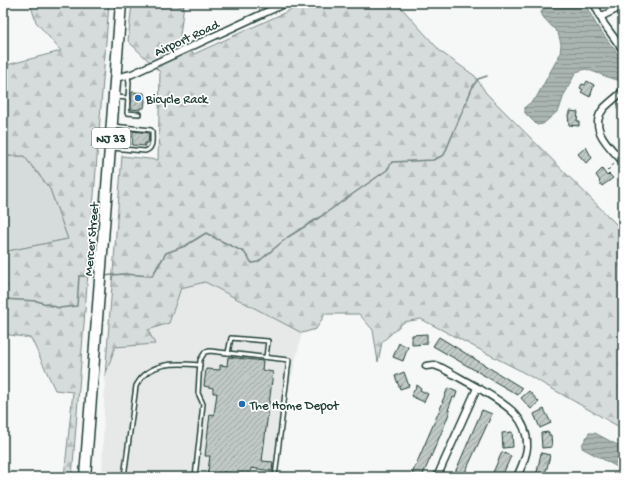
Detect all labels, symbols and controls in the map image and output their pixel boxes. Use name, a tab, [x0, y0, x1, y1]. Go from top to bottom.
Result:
street label: Airport Road	[152, 17, 223, 61]
marker: Bicycle Rack	[133, 93, 143, 103]
place label: Bicycle Rack	[145, 93, 209, 108]
road number: NJ 33	[92, 128, 130, 148]
street label: Mercer Street	[82, 200, 103, 277]
marker: The Home Depot	[237, 399, 247, 409]
place label: The Home Depot	[249, 399, 340, 414]

